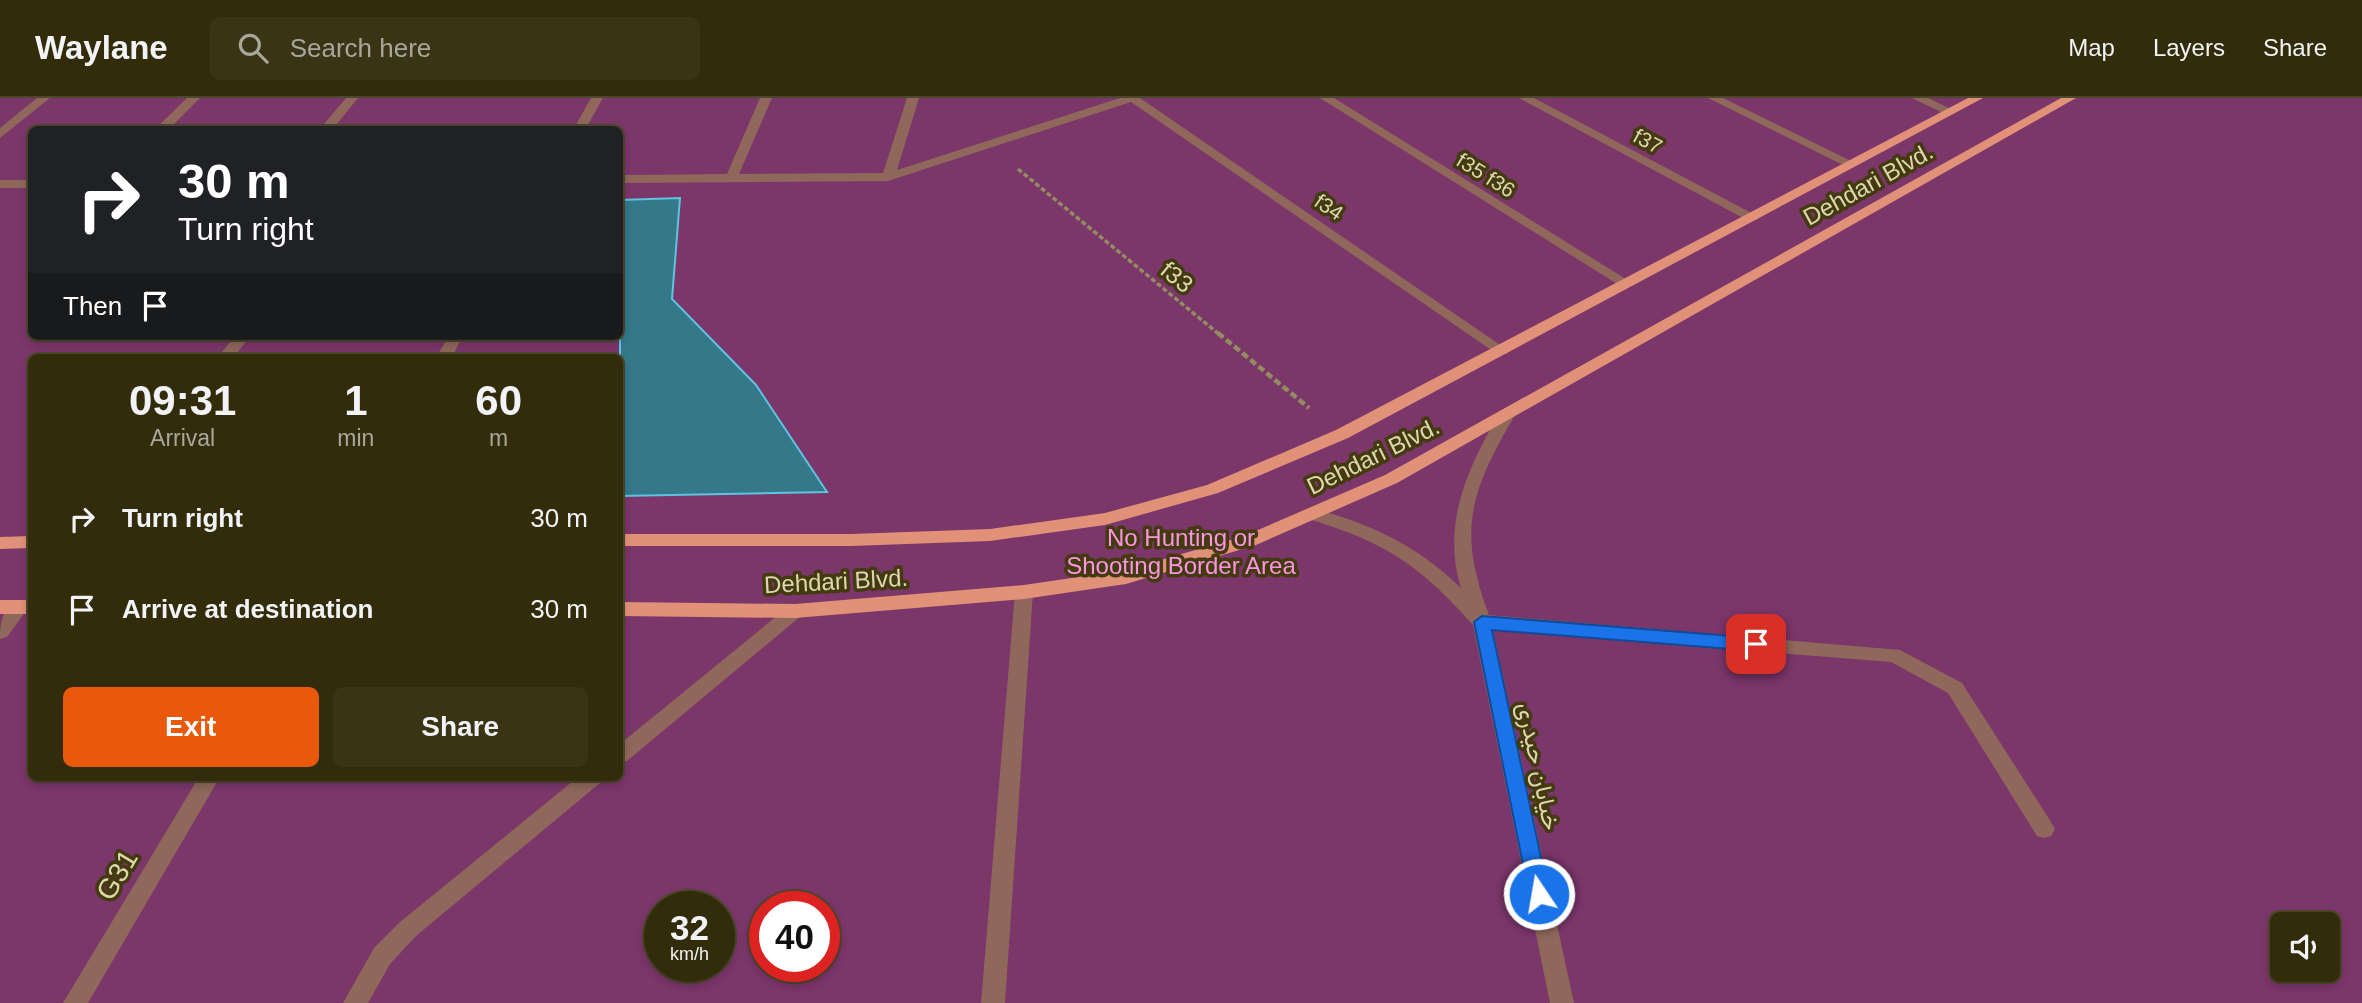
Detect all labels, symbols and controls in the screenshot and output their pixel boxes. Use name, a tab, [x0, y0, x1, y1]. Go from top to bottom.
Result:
search box	[210, 17, 700, 80]
text: Waylane	[35, 29, 168, 66]
icon: search	[234, 29, 272, 67]
text: Search here	[290, 33, 431, 63]
text: Map	[2068, 34, 2115, 61]
text: Layers	[2153, 34, 2225, 61]
text: Share	[2263, 34, 2327, 61]
street label: f37	[1630, 124, 1666, 158]
street label: Dehdari Blvd.	[1798, 137, 1938, 231]
street label: f35 f36	[1453, 148, 1519, 202]
icon: right	[63, 154, 154, 245]
text: 30 m	[178, 154, 290, 208]
street label: f34	[1310, 189, 1348, 225]
text: Turn right	[178, 211, 314, 247]
street label: f33	[1156, 256, 1198, 298]
icon: arrive	[136, 287, 174, 325]
text: Then	[63, 291, 122, 321]
text: 09:31	[129, 377, 236, 424]
text: 1	[344, 377, 368, 424]
text: 60	[475, 377, 522, 424]
street label: Dehdari Blvd.	[1302, 412, 1444, 500]
text: Arrival	[150, 425, 215, 451]
text: min	[337, 425, 374, 451]
text: m	[489, 425, 508, 451]
icon: right	[63, 500, 101, 538]
text: Turn right	[122, 503, 243, 533]
text: 30 m	[530, 503, 588, 533]
park label: No Hunting or Shooting Border Area	[1066, 524, 1296, 579]
street label: Dehdari Blvd.	[763, 564, 909, 598]
icon: arrive	[63, 591, 101, 629]
text: Arrive at destination	[122, 594, 373, 624]
text: 30 m	[530, 594, 588, 624]
pin	[1726, 614, 1786, 674]
icon: arrive	[1737, 625, 1775, 663]
button: Exit	[63, 687, 319, 767]
button: Share	[333, 687, 588, 767]
street label: خیابان حیدری	[1510, 700, 1566, 833]
street label: G31	[90, 844, 144, 906]
position arrow	[1502, 857, 1576, 931]
speed limit sign: 40	[749, 891, 840, 982]
text: 32	[670, 908, 709, 947]
map controls	[2270, 912, 2340, 982]
button: sound	[2270, 912, 2340, 982]
text: km/h	[670, 944, 709, 964]

